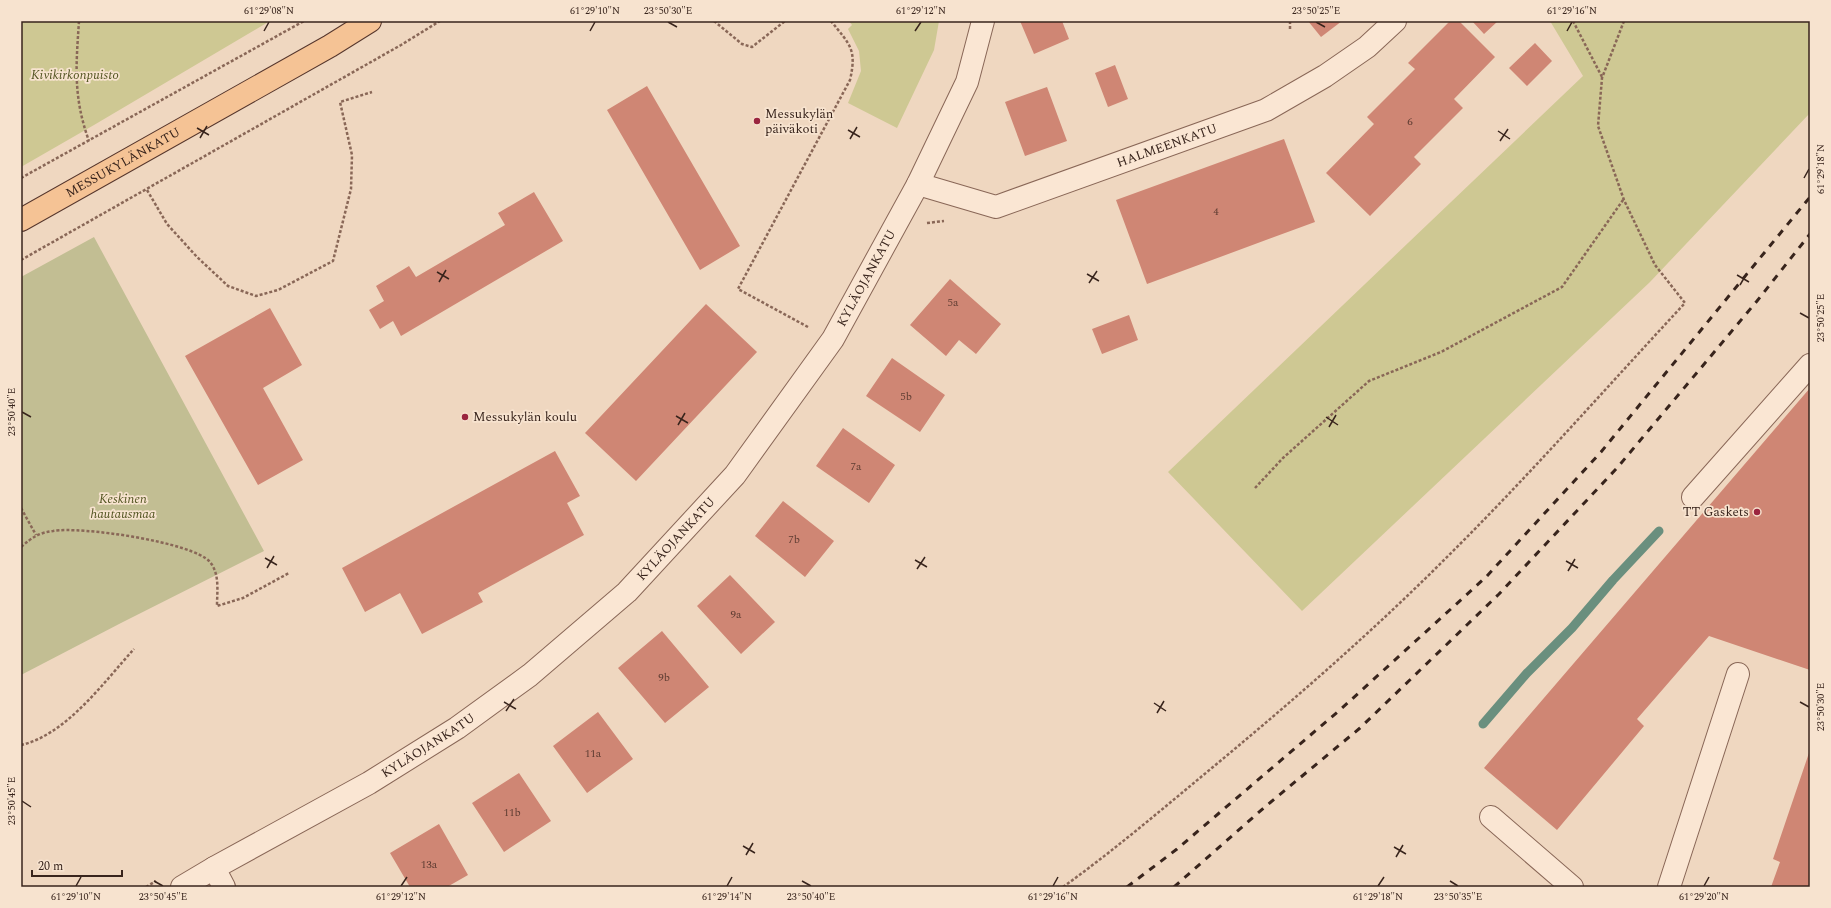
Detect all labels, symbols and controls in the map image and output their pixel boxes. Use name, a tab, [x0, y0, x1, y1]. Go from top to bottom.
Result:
text: 61°29'08"N	[244, 3, 294, 19]
text: 61°29'10"N	[570, 3, 620, 19]
text: 23°50'30"E	[644, 3, 692, 19]
text: 61°29'12"N	[896, 3, 946, 19]
text: 23°50'25"E	[1292, 3, 1340, 19]
text: 61°29'16"N	[1547, 3, 1597, 19]
park label: Kivikirkonpuisto	[31, 65, 119, 85]
place label: Messukylän päiväkoti	[765, 104, 834, 139]
house number: 6	[1407, 113, 1413, 130]
marker: Messukylän päiväkoti	[752, 116, 762, 126]
street label: HALMEENKATU	[1114, 118, 1220, 173]
street label: MESSUKYLÄNKATU	[62, 122, 184, 203]
text: 61°29'18"N	[1813, 144, 1829, 194]
house number: 4	[1213, 203, 1219, 220]
street label: KYLÄOJANKATU	[832, 226, 901, 330]
house number: 5a	[948, 294, 959, 311]
text: 23°50'25"E	[1813, 294, 1829, 342]
text: 23°50'40"E	[4, 388, 20, 436]
house number: 5b	[900, 388, 912, 405]
place label: Messukylän koulu	[473, 407, 577, 427]
marker: Messukylän koulu	[460, 412, 470, 422]
house number: 7a	[851, 458, 862, 475]
park label: Keskinen hautausmaa	[91, 489, 156, 524]
street label: KYLÄOJANKATU	[632, 492, 720, 585]
place label: TT Gaskets	[1683, 502, 1749, 522]
marker: TT Gaskets	[1752, 507, 1762, 517]
house number: 7b	[788, 531, 800, 548]
house number: 9a	[731, 606, 742, 623]
house number: 9b	[658, 669, 670, 686]
text: 23°50'30"E	[1813, 683, 1829, 731]
street label: KYLÄOJANKATU	[377, 708, 479, 783]
house number: 11a	[585, 745, 602, 762]
text: 23°50'45"E	[4, 777, 20, 825]
house number: 11b	[503, 804, 521, 821]
scale bar	[32, 852, 122, 878]
house number: 13a	[421, 856, 438, 873]
text: 20 m	[38, 857, 63, 876]
text: 61°29'10"N	[51, 889, 101, 905]
text: 23°50'45"E	[139, 889, 187, 905]
text: 61°29'12"N	[376, 889, 426, 905]
text: 61°29'14"N	[702, 889, 752, 905]
text: 23°50'40"E	[787, 889, 835, 905]
text: 61°29'16"N	[1028, 889, 1078, 905]
text: 61°29'18"N	[1353, 889, 1403, 905]
text: 23°50'35"E	[1434, 889, 1482, 905]
text: 61°29'20"N	[1679, 889, 1729, 905]

